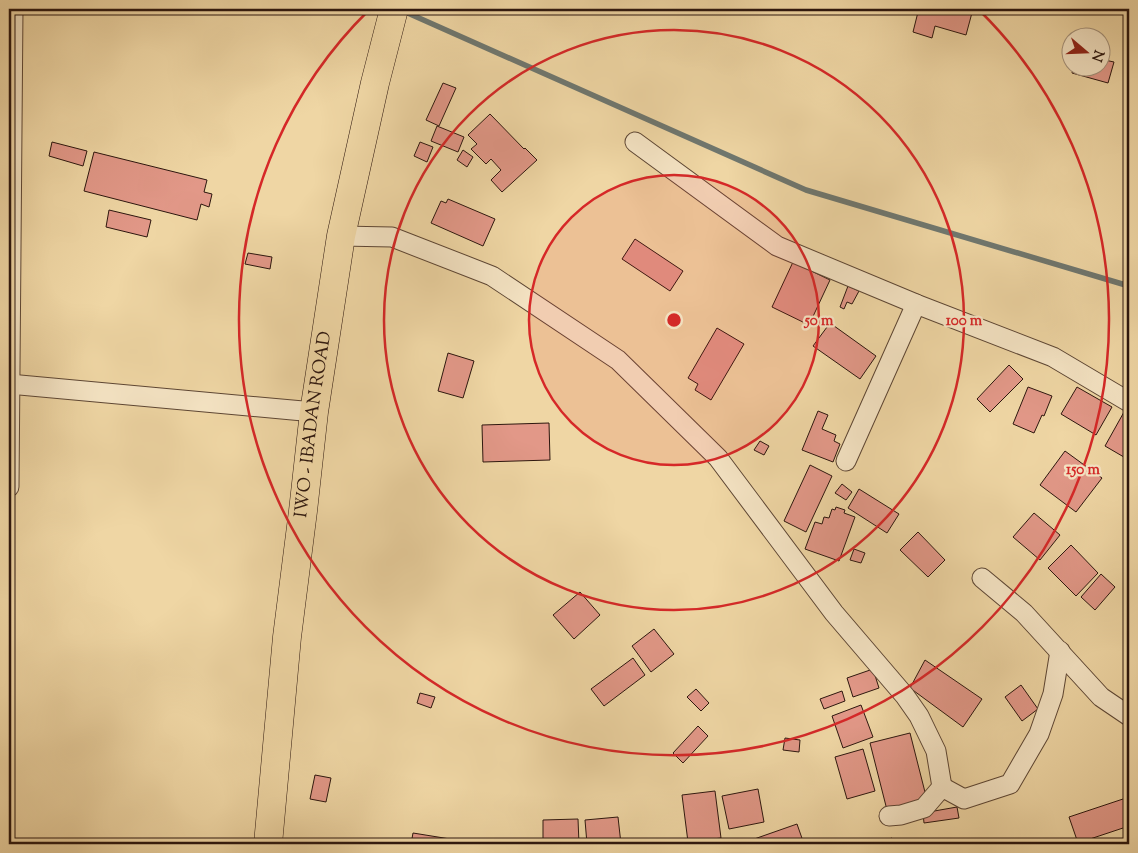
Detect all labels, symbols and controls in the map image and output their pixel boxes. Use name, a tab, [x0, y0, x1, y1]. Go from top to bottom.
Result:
north arrow	[1060, 28, 1110, 78]
text: N	[1085, 47, 1108, 64]
centre of rings	[665, 311, 683, 329]
text: 50 m	[804, 311, 834, 332]
text: 100 m	[946, 311, 983, 332]
street label: IWO - IBADAN ROAD	[289, 329, 339, 519]
text: 150 m	[1066, 460, 1100, 481]

